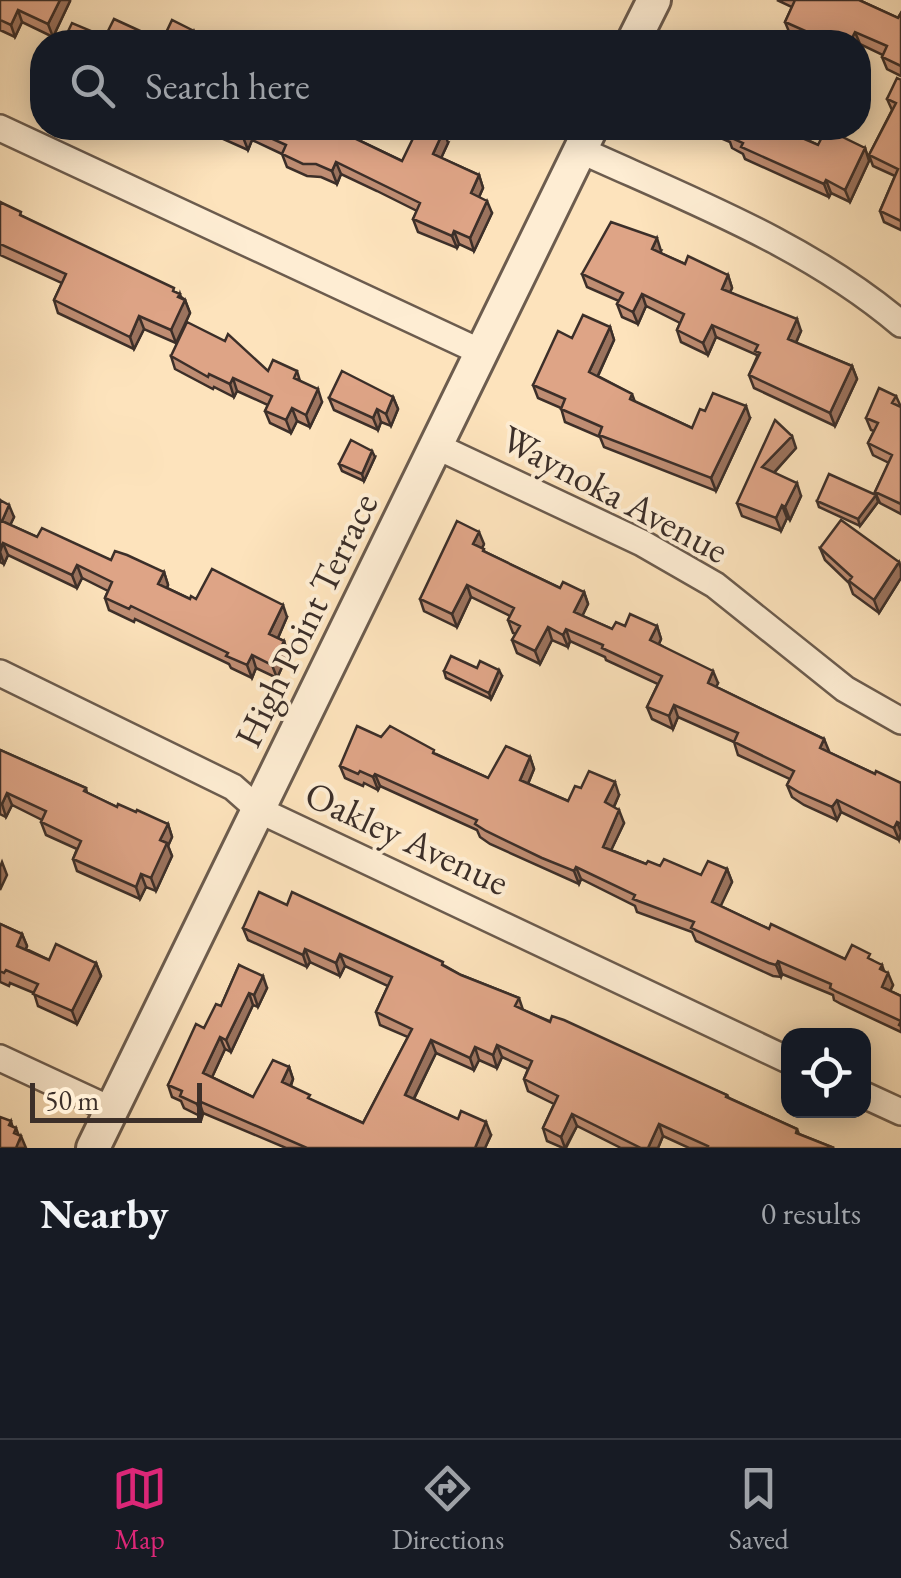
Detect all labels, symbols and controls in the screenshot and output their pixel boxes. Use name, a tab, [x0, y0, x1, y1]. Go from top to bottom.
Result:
search box	[30, 30, 871, 140]
icon: search	[65, 58, 120, 113]
text: Search here	[145, 61, 310, 110]
street label: Waynoka Avenue	[493, 413, 737, 574]
street label: High Point Terrace	[223, 485, 388, 755]
street label: Oakley Avenue	[298, 769, 517, 906]
map controls	[781, 1028, 871, 1118]
button: locate	[781, 1028, 871, 1118]
scale bar	[30, 1078, 202, 1122]
text: 50 m	[45, 1082, 99, 1118]
text: Nearby	[40, 1186, 169, 1241]
text: 0 results	[761, 1192, 861, 1234]
tab: Map	[112, 1461, 167, 1557]
tab: Directions	[392, 1461, 504, 1557]
tab: Saved	[729, 1461, 789, 1557]

